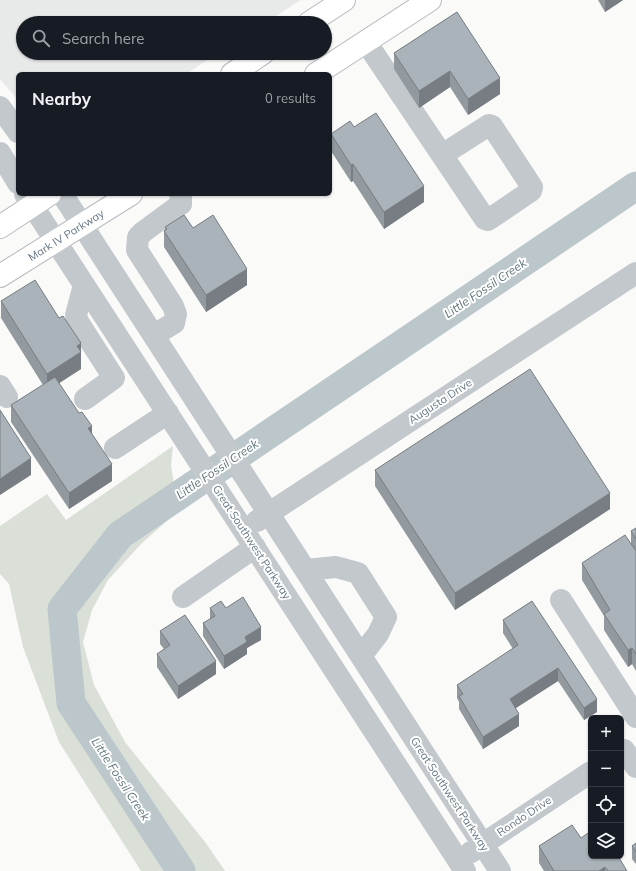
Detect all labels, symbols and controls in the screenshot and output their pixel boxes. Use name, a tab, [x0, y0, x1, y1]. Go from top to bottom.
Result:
search box	[16, 16, 332, 60]
icon: search	[30, 27, 52, 49]
text: Search here	[62, 29, 144, 48]
text: Nearby	[32, 88, 91, 109]
text: 0 results	[265, 90, 316, 106]
street label: Mark IV Parkway	[25, 206, 107, 264]
water label: Little Fossil Creek	[441, 254, 530, 321]
street label: Augusta Drive	[406, 375, 474, 427]
water label: Little Fossil Creek	[173, 435, 262, 502]
street label: Great Southwest Parkway	[210, 482, 294, 602]
map controls	[588, 715, 624, 859]
button: +	[588, 715, 624, 751]
street label: Great Southwest Parkway	[408, 734, 492, 854]
water label: Little Fossil Creek	[89, 735, 154, 824]
button: −	[588, 751, 624, 787]
button: locate	[588, 787, 624, 823]
street label: Rondo Drive	[494, 793, 554, 839]
button: layers	[588, 823, 624, 859]

